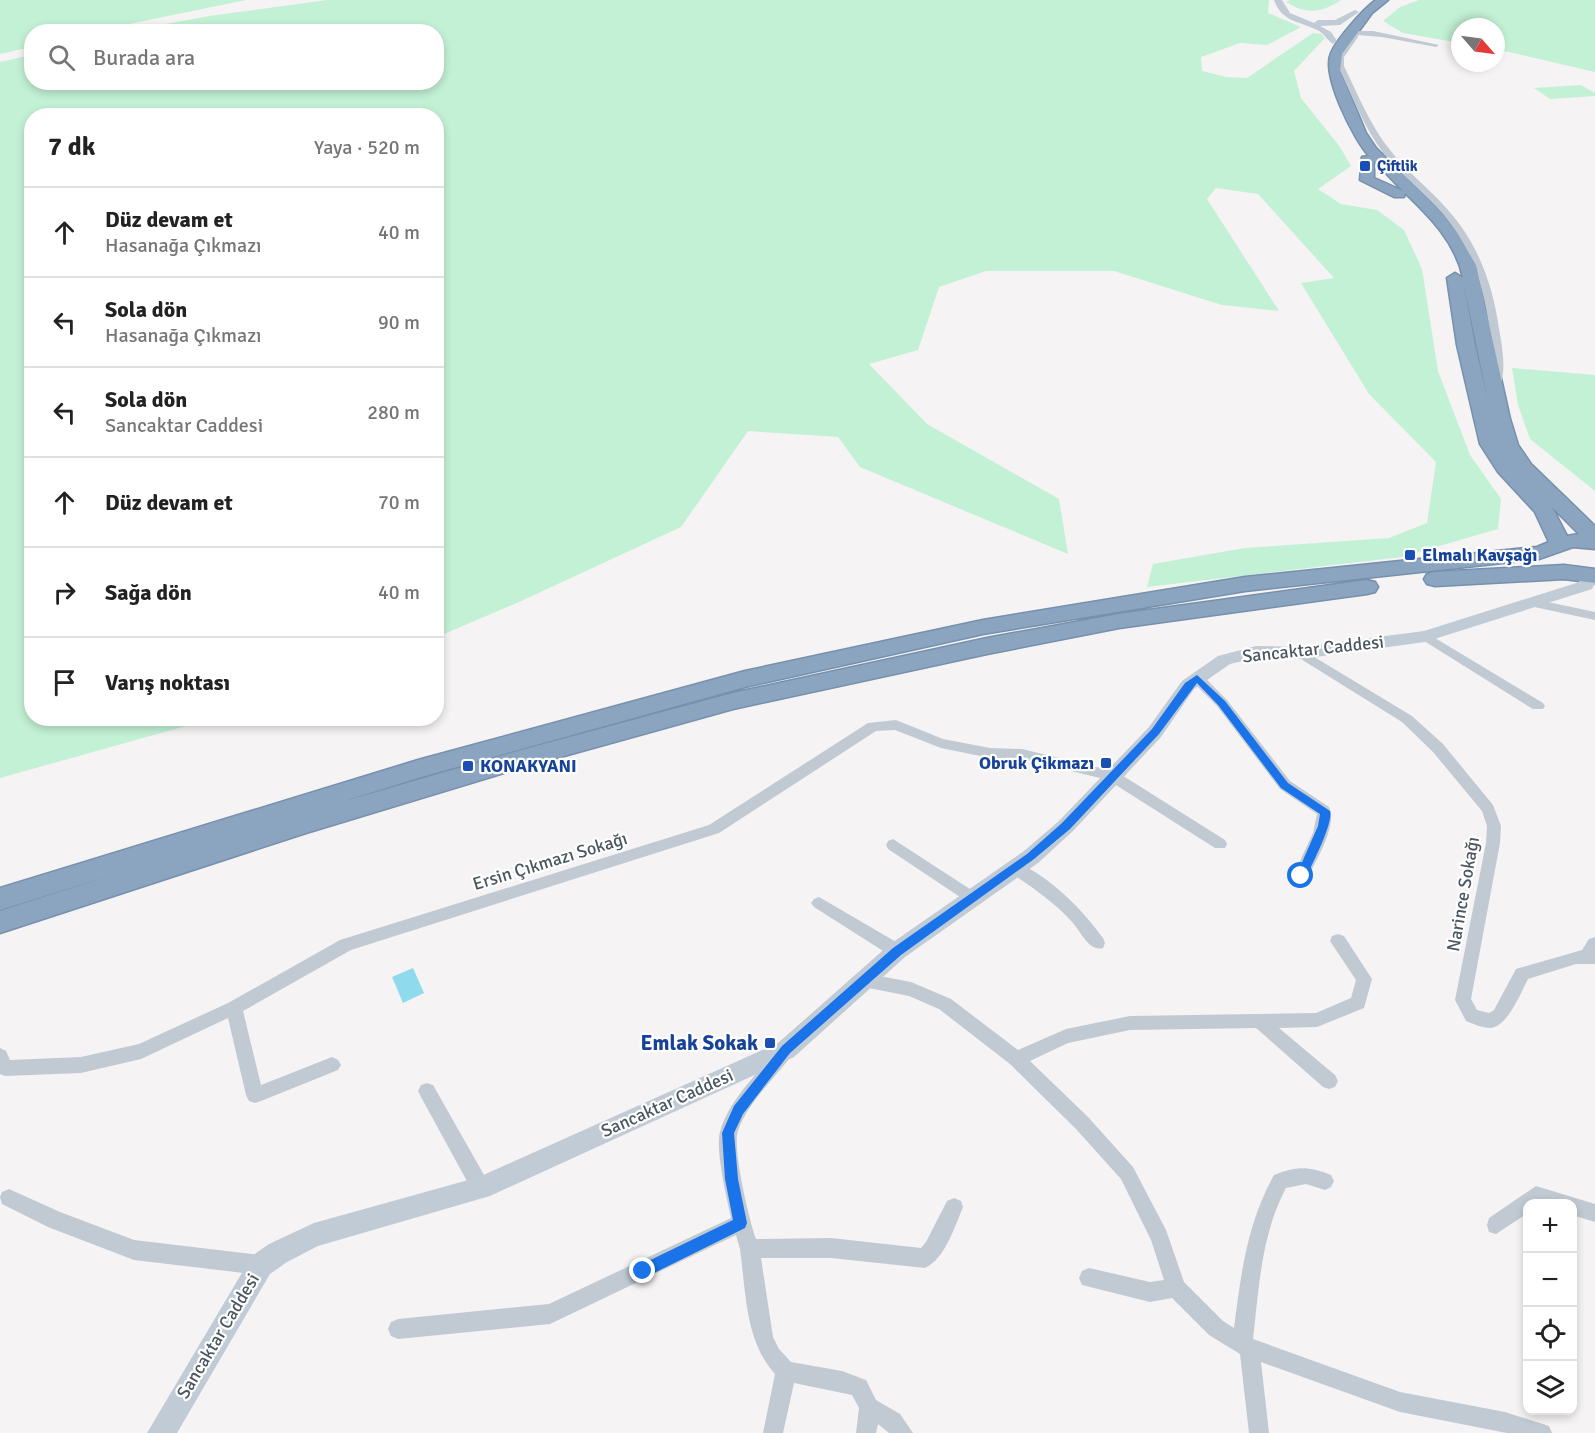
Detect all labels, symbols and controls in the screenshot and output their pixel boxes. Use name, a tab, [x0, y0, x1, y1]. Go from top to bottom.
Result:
north arrow	[1451, 18, 1505, 72]
search box	[24, 24, 444, 90]
icon: search	[45, 41, 78, 74]
text: Burada ara	[93, 44, 195, 71]
text: 7 dk	[48, 131, 95, 163]
text: Yaya · 520 m	[314, 135, 420, 160]
place label: Çi̇ftli̇k	[1377, 157, 1418, 175]
marker: Çi̇ftli̇k	[1358, 159, 1372, 173]
text: Düz devam et	[105, 206, 233, 233]
icon: ahead	[48, 216, 81, 249]
text: 40 m	[378, 220, 420, 245]
text: Hasanağa Çıkmazı	[105, 233, 262, 258]
text: Sola dön	[105, 296, 187, 323]
icon: left	[48, 306, 81, 339]
text: 90 m	[378, 310, 420, 335]
text: Hasanağa Çıkmazı	[105, 323, 262, 348]
text: Sola dön	[105, 386, 187, 413]
icon: left	[48, 396, 81, 429]
text: 280 m	[367, 400, 420, 425]
text: Sancaktar Caddesi	[105, 413, 263, 438]
icon: ahead	[48, 486, 81, 519]
text: Düz devam et	[105, 489, 233, 516]
text: 70 m	[378, 490, 420, 515]
place label: Elmalı Kavşağı	[1422, 544, 1537, 566]
marker: Elmalı Kavşağı	[1403, 548, 1417, 562]
icon: right	[48, 576, 81, 609]
text: Sağa dön	[105, 579, 192, 606]
text: 40 m	[378, 580, 420, 605]
street label: Sancaktar Caddesi	[1241, 631, 1385, 667]
icon: arrive	[48, 666, 81, 699]
text: Varış noktası	[105, 669, 230, 696]
place label: Obruk Çikmazı	[979, 752, 1094, 774]
place label: KONAKYANI	[480, 755, 577, 777]
marker: Obruk Çikmazı	[1099, 756, 1113, 770]
marker: KONAKYANI	[461, 759, 475, 773]
street label: Ersin Çıkmazı Sokağı	[470, 827, 630, 895]
street label: Narince Sokağı	[1442, 835, 1484, 953]
route start	[1287, 862, 1313, 888]
place label: Emlak Sokak	[641, 1030, 758, 1056]
marker: Emlak Sokak	[763, 1036, 777, 1050]
street label: Sancaktar Caddesi	[598, 1064, 736, 1142]
map controls	[1523, 1199, 1577, 1415]
button: +	[1523, 1199, 1577, 1253]
button: −	[1523, 1253, 1577, 1307]
route end	[629, 1257, 655, 1283]
street label: Sancaktar Caddesi	[172, 1269, 264, 1403]
button: locate	[1523, 1307, 1577, 1361]
button: layers	[1523, 1361, 1577, 1415]

